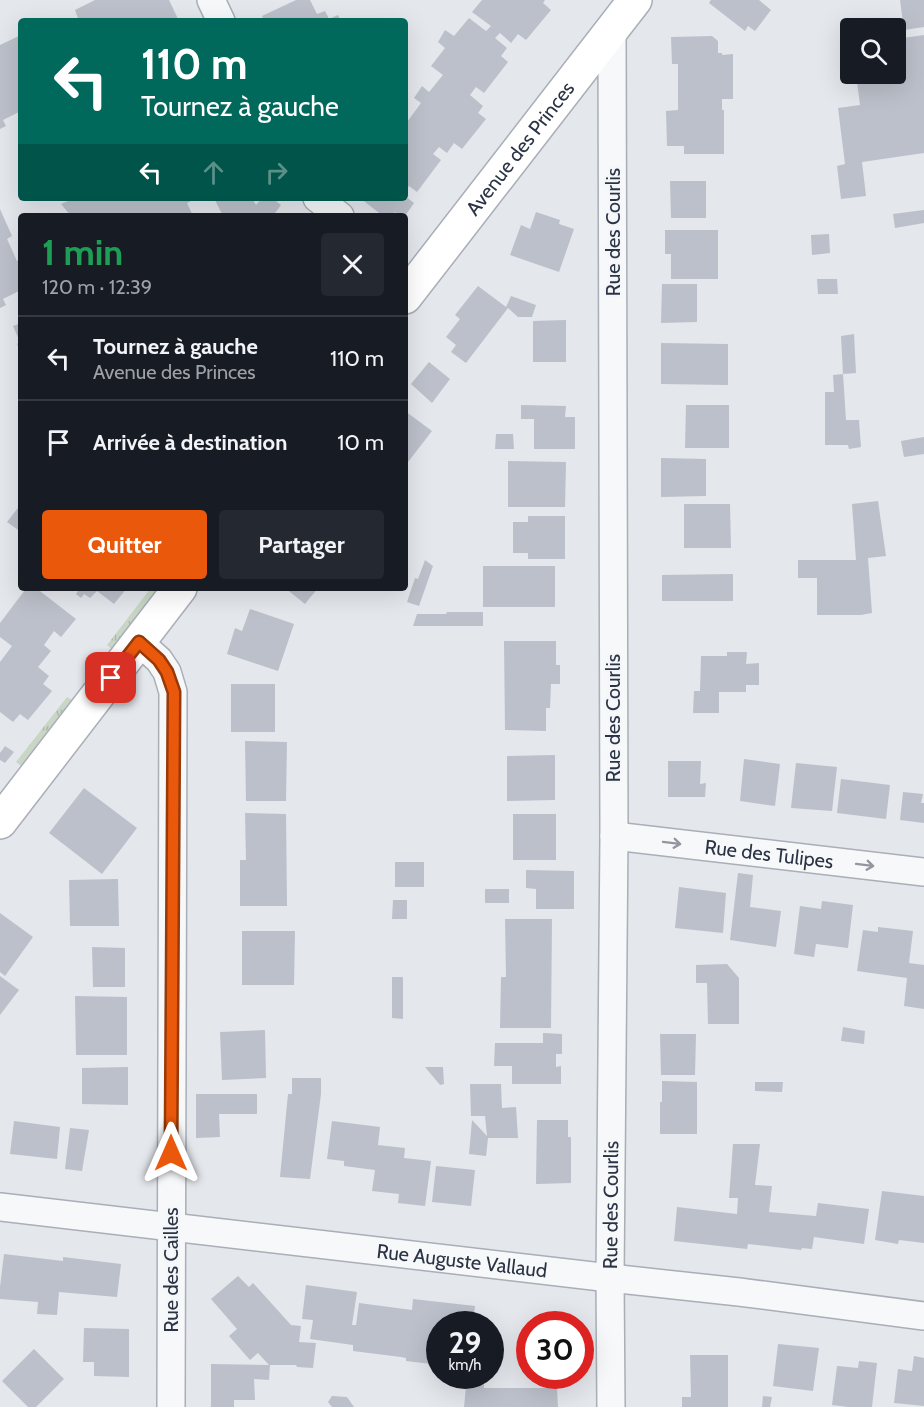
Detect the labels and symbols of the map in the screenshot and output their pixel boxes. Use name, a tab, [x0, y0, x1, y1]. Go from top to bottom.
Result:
street label: Avenue des Princes	[461, 77, 579, 220]
street label: Rue des Courlis	[601, 168, 625, 296]
pin	[85, 652, 136, 703]
street label: Rue des Courlis	[601, 654, 625, 782]
street label: Rue des Tulipes	[703, 835, 835, 873]
one-way arrow	[661, 837, 681, 848]
one-way arrow	[855, 860, 875, 871]
position arrow	[139, 1121, 203, 1185]
street label: Rue des Courlis	[598, 1141, 623, 1269]
street label: Rue des Cailles	[159, 1207, 183, 1333]
street label: Rue Auguste Vallaud	[375, 1239, 548, 1283]
speed limit sign: 30	[516, 1311, 594, 1389]

